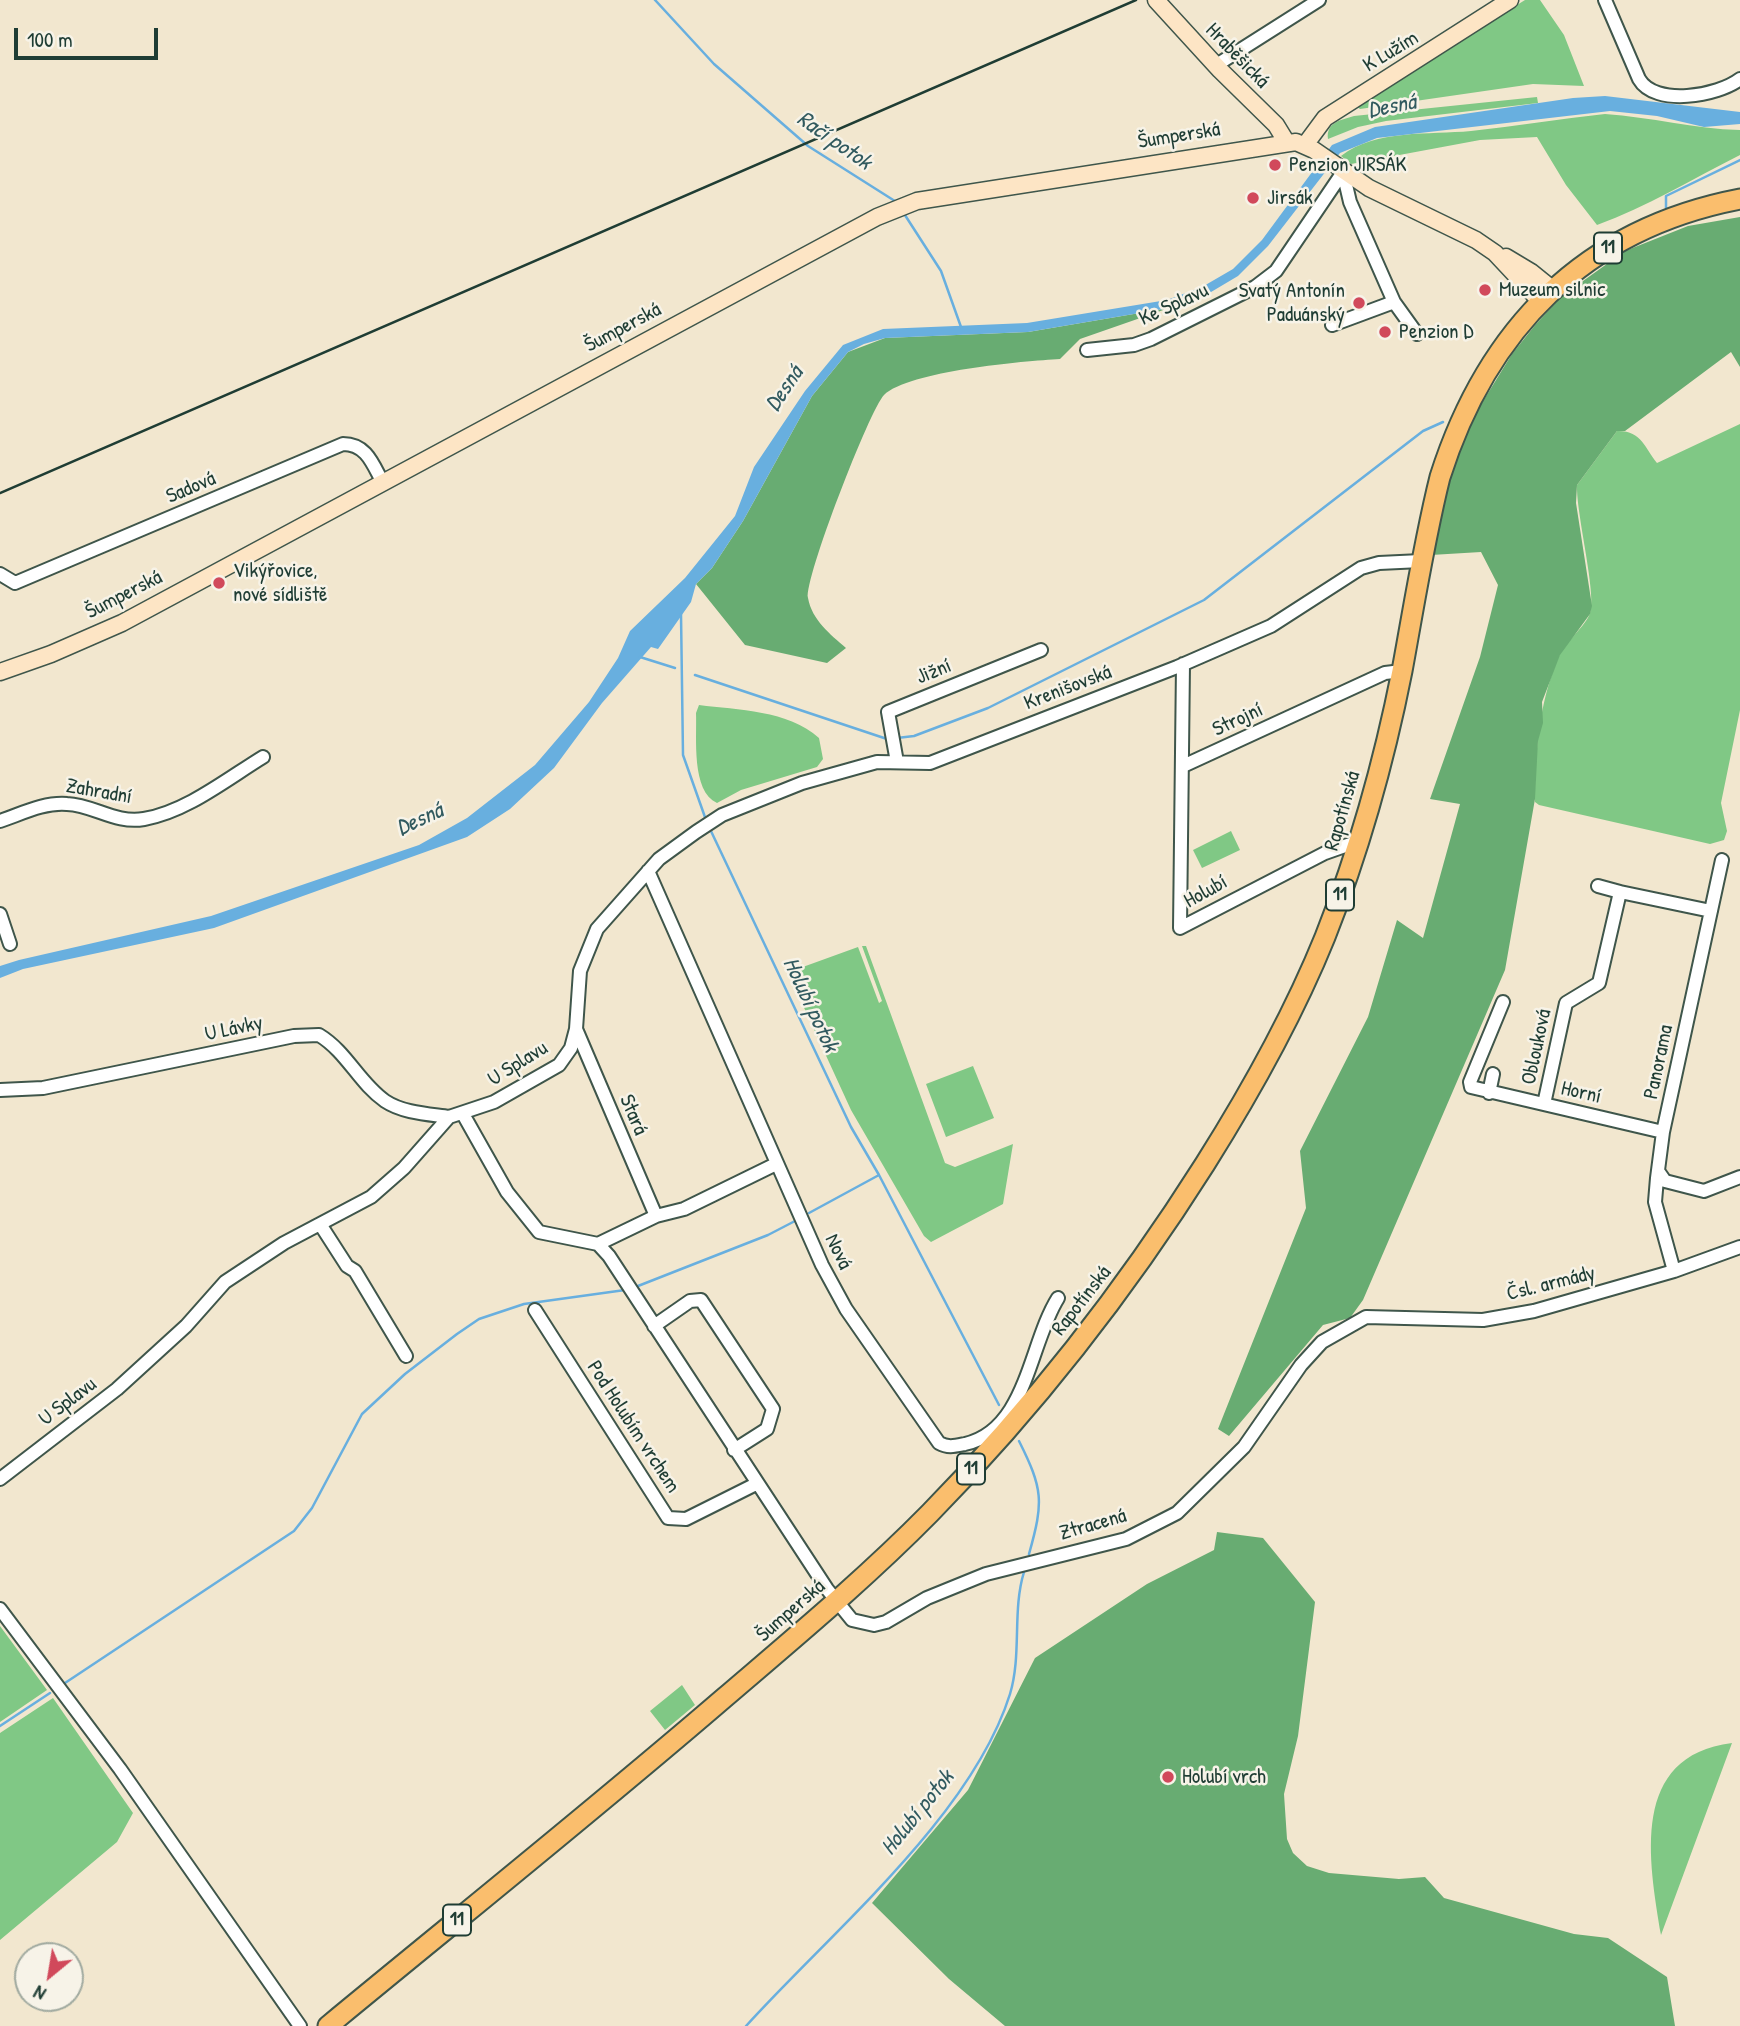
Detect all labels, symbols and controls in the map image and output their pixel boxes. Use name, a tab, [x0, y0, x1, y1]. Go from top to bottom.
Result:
scale bar	[18, 14, 161, 58]
street label: Hraběšická	[1200, 18, 1274, 94]
text: 100 m	[27, 25, 73, 54]
street label: K Lužím	[1359, 26, 1423, 78]
water label: Desná	[1366, 89, 1418, 125]
water label: Račí potok	[791, 105, 877, 177]
street label: Šumperská	[1136, 117, 1222, 155]
place label: Penzion JIRSÁK	[1289, 152, 1407, 178]
marker: Penzion JIRSÁK	[1267, 157, 1283, 173]
place label: Jirsák	[1267, 185, 1313, 211]
marker: Jirsák	[1245, 190, 1261, 206]
road number: 11	[1594, 232, 1622, 264]
place label: Muzeum silnic	[1499, 277, 1605, 303]
street label: Ke Splavu	[1135, 278, 1213, 332]
place label: Svatý Antonín Paduánský	[1239, 278, 1345, 328]
marker: Muzeum silnic	[1477, 282, 1493, 298]
marker: Svatý Antonín Paduánský	[1351, 295, 1367, 311]
street label: Šumperská	[581, 297, 665, 359]
place label: Penzion D	[1399, 319, 1473, 345]
marker: Penzion D	[1377, 324, 1393, 340]
water label: Desná	[760, 361, 810, 417]
street label: Sadová	[163, 466, 219, 510]
place label: Vikýřovice, nové sídliště	[233, 558, 327, 608]
street label: Šumperská	[81, 565, 167, 625]
marker: Vikýřovice, nové sídliště	[211, 575, 227, 591]
street label: Jižní	[913, 654, 955, 690]
street label: Krenišovská	[1021, 660, 1115, 716]
street label: Strojní	[1209, 697, 1267, 743]
street label: Rapotínská	[1320, 768, 1366, 854]
street label: Zahradní	[64, 774, 134, 810]
water label: Desná	[392, 797, 448, 843]
street label: Holubí	[1180, 870, 1232, 914]
road number: 11	[1326, 880, 1354, 911]
water label: Holubí potok	[776, 953, 844, 1057]
street label: Oblouková	[1517, 1007, 1557, 1087]
street label: U Lávky	[203, 1011, 265, 1047]
street label: Panorama	[1639, 1023, 1679, 1101]
street label: U Splavu	[483, 1036, 553, 1092]
street label: Horní	[1558, 1076, 1604, 1110]
street label: Stará	[613, 1091, 653, 1139]
street label: Nová	[819, 1230, 857, 1274]
street label: Rapotínská	[1047, 1261, 1117, 1341]
street label: Čsl. armády	[1504, 1261, 1598, 1307]
street label: Pod Holubím vrchem	[581, 1356, 685, 1498]
street label: U Splavu	[34, 1372, 102, 1432]
road number: 11	[957, 1454, 985, 1484]
street label: Ztracená	[1057, 1503, 1129, 1547]
street label: Šumperská	[751, 1574, 831, 1648]
place label: Holubí vrch	[1182, 1764, 1266, 1790]
water label: Holubí potok	[875, 1765, 961, 1861]
marker: Holubí vrch	[1160, 1769, 1176, 1785]
road number: 11	[443, 1904, 471, 1936]
north arrow	[14, 1942, 84, 2012]
text: N	[29, 1980, 50, 2007]

